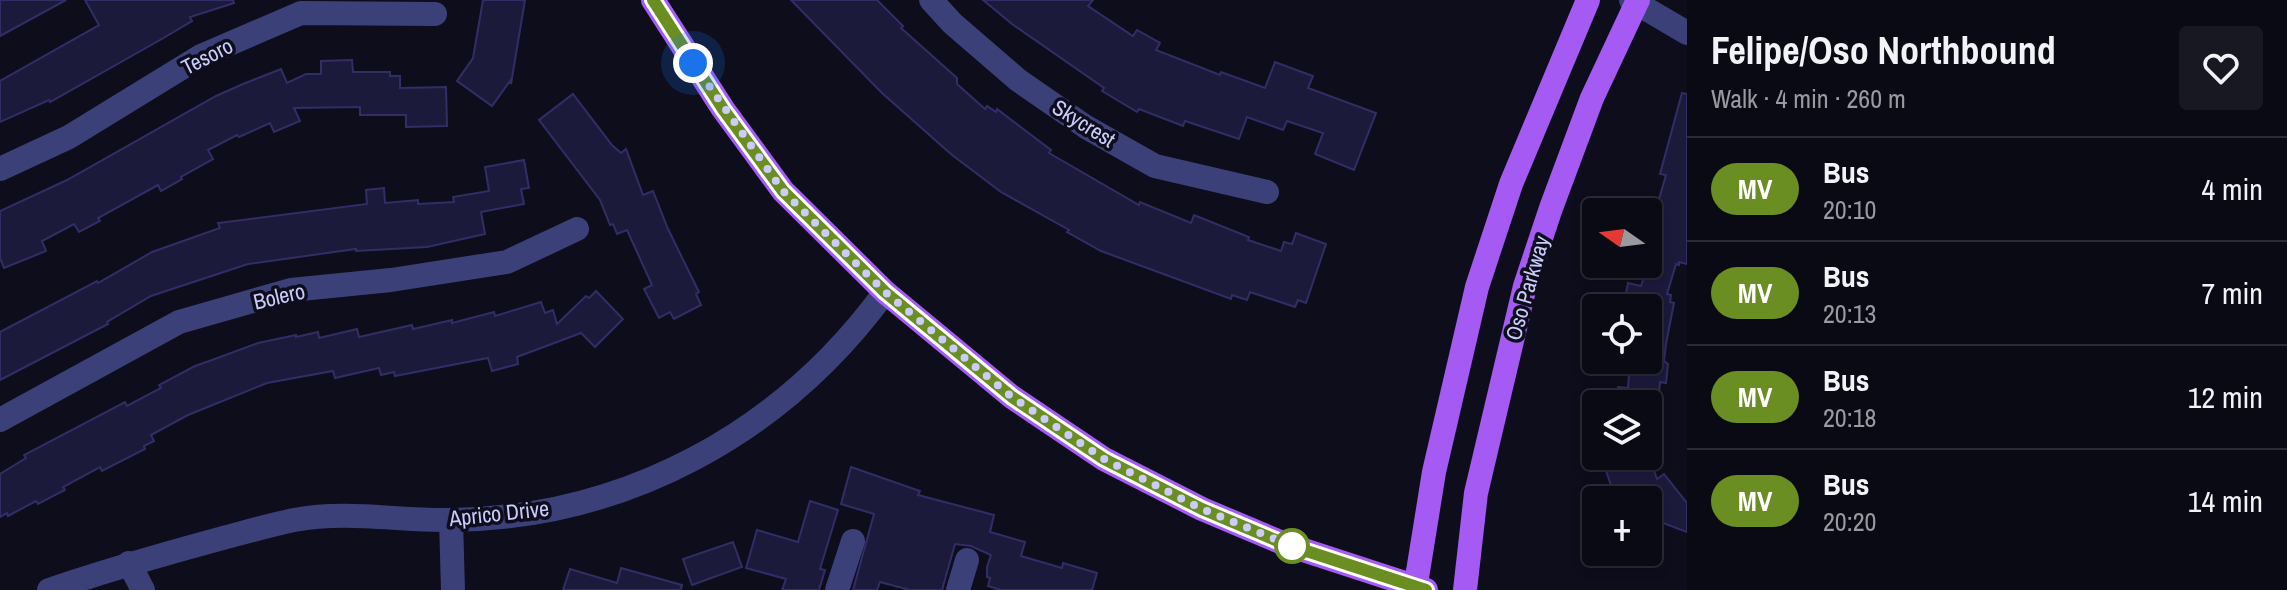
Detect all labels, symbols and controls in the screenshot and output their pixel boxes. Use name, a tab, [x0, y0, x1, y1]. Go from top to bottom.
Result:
text: Felipe/Oso Northbound	[1711, 25, 2056, 76]
button: heart	[2179, 26, 2263, 110]
street label: Tesoro	[176, 30, 238, 82]
your location	[673, 43, 713, 83]
text: Walk · 4 min · 260 m	[1711, 81, 1906, 116]
street label: Skycrest	[1047, 92, 1121, 154]
text: Bus	[1823, 152, 1869, 192]
text: 4 min	[2201, 169, 2263, 209]
text: MV	[1738, 170, 1772, 208]
text: 20:10	[1823, 192, 1876, 227]
north arrow	[1582, 198, 1662, 278]
map controls	[1582, 198, 1662, 566]
street label: Oso Parkway	[1498, 232, 1556, 344]
text: Bus	[1823, 256, 1869, 296]
text: 7 min	[2201, 273, 2263, 313]
text: MV	[1738, 274, 1772, 312]
street label: Bolero	[250, 276, 308, 316]
button: locate	[1582, 294, 1662, 374]
text: 20:13	[1823, 296, 1876, 331]
text: Bus	[1823, 360, 1869, 400]
text: 12 min	[2188, 377, 2263, 417]
text: MV	[1738, 378, 1772, 416]
button: layers	[1582, 390, 1662, 470]
text: 20:18	[1823, 400, 1876, 435]
text: Bus	[1823, 464, 1869, 504]
text: 14 min	[2188, 481, 2263, 521]
text: MV	[1738, 482, 1772, 520]
button: +	[1582, 486, 1662, 566]
street label: Aprico Drive	[447, 493, 550, 533]
text: 20:20	[1823, 504, 1876, 539]
unlabelled marker	[1275, 529, 1309, 563]

